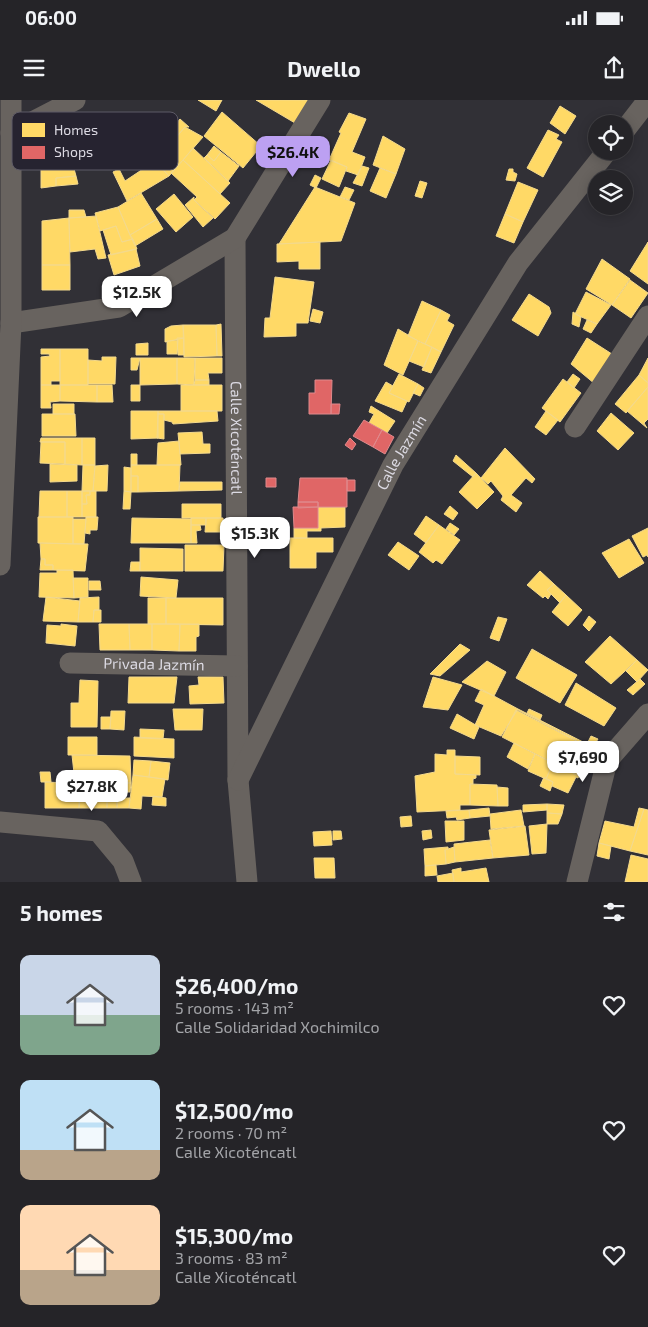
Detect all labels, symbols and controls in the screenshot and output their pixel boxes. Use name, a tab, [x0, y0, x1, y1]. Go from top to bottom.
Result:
text: 06:00	[25, 6, 77, 29]
icon: menu	[20, 54, 48, 82]
icon: share	[600, 54, 628, 82]
text: Dwello	[287, 55, 361, 81]
legend	[12, 112, 178, 170]
map controls	[588, 115, 633, 215]
button: locate	[588, 115, 633, 160]
text: Homes	[54, 121, 98, 138]
pin: $26.4K	[252, 136, 334, 178]
text: $26.4K	[267, 142, 319, 161]
text: Shops	[54, 143, 93, 160]
button: layers	[588, 170, 633, 215]
pin: $12.5K	[96, 276, 178, 318]
text: $12.5K	[113, 282, 161, 301]
street label: Calle Xicoténcatl	[228, 381, 246, 496]
street label: Calle Jazmín	[372, 412, 430, 493]
pin: $15.3K	[214, 516, 296, 559]
text: $15.3K	[231, 523, 279, 542]
street label: Privada Jazmín	[103, 654, 205, 673]
pin: $7,690	[542, 740, 624, 783]
text: $7,690	[558, 747, 608, 766]
pin: $27.8K	[51, 770, 133, 812]
text: $27.8K	[67, 776, 117, 795]
icon: filters	[600, 898, 628, 926]
text: 5 homes	[20, 900, 103, 925]
text: $26,400/mo	[175, 973, 298, 998]
icon: home	[60, 975, 120, 1035]
icon: heart	[600, 991, 628, 1019]
text: 5 rooms · 143 m²	[175, 998, 294, 1017]
text: Calle Solidaridad Xochimilco	[175, 1017, 380, 1036]
text: $12,500/mo	[175, 1098, 293, 1123]
icon: home	[60, 1100, 120, 1160]
icon: heart	[600, 1116, 628, 1144]
text: 2 rooms · 70 m²	[175, 1123, 287, 1142]
text: Calle Xicoténcatl	[175, 1142, 296, 1161]
text: $15,300/mo	[175, 1223, 293, 1248]
icon: home	[60, 1225, 120, 1285]
icon: heart	[600, 1241, 628, 1269]
text: 3 rooms · 83 m²	[175, 1248, 288, 1267]
text: Calle Xicoténcatl	[175, 1267, 296, 1286]

